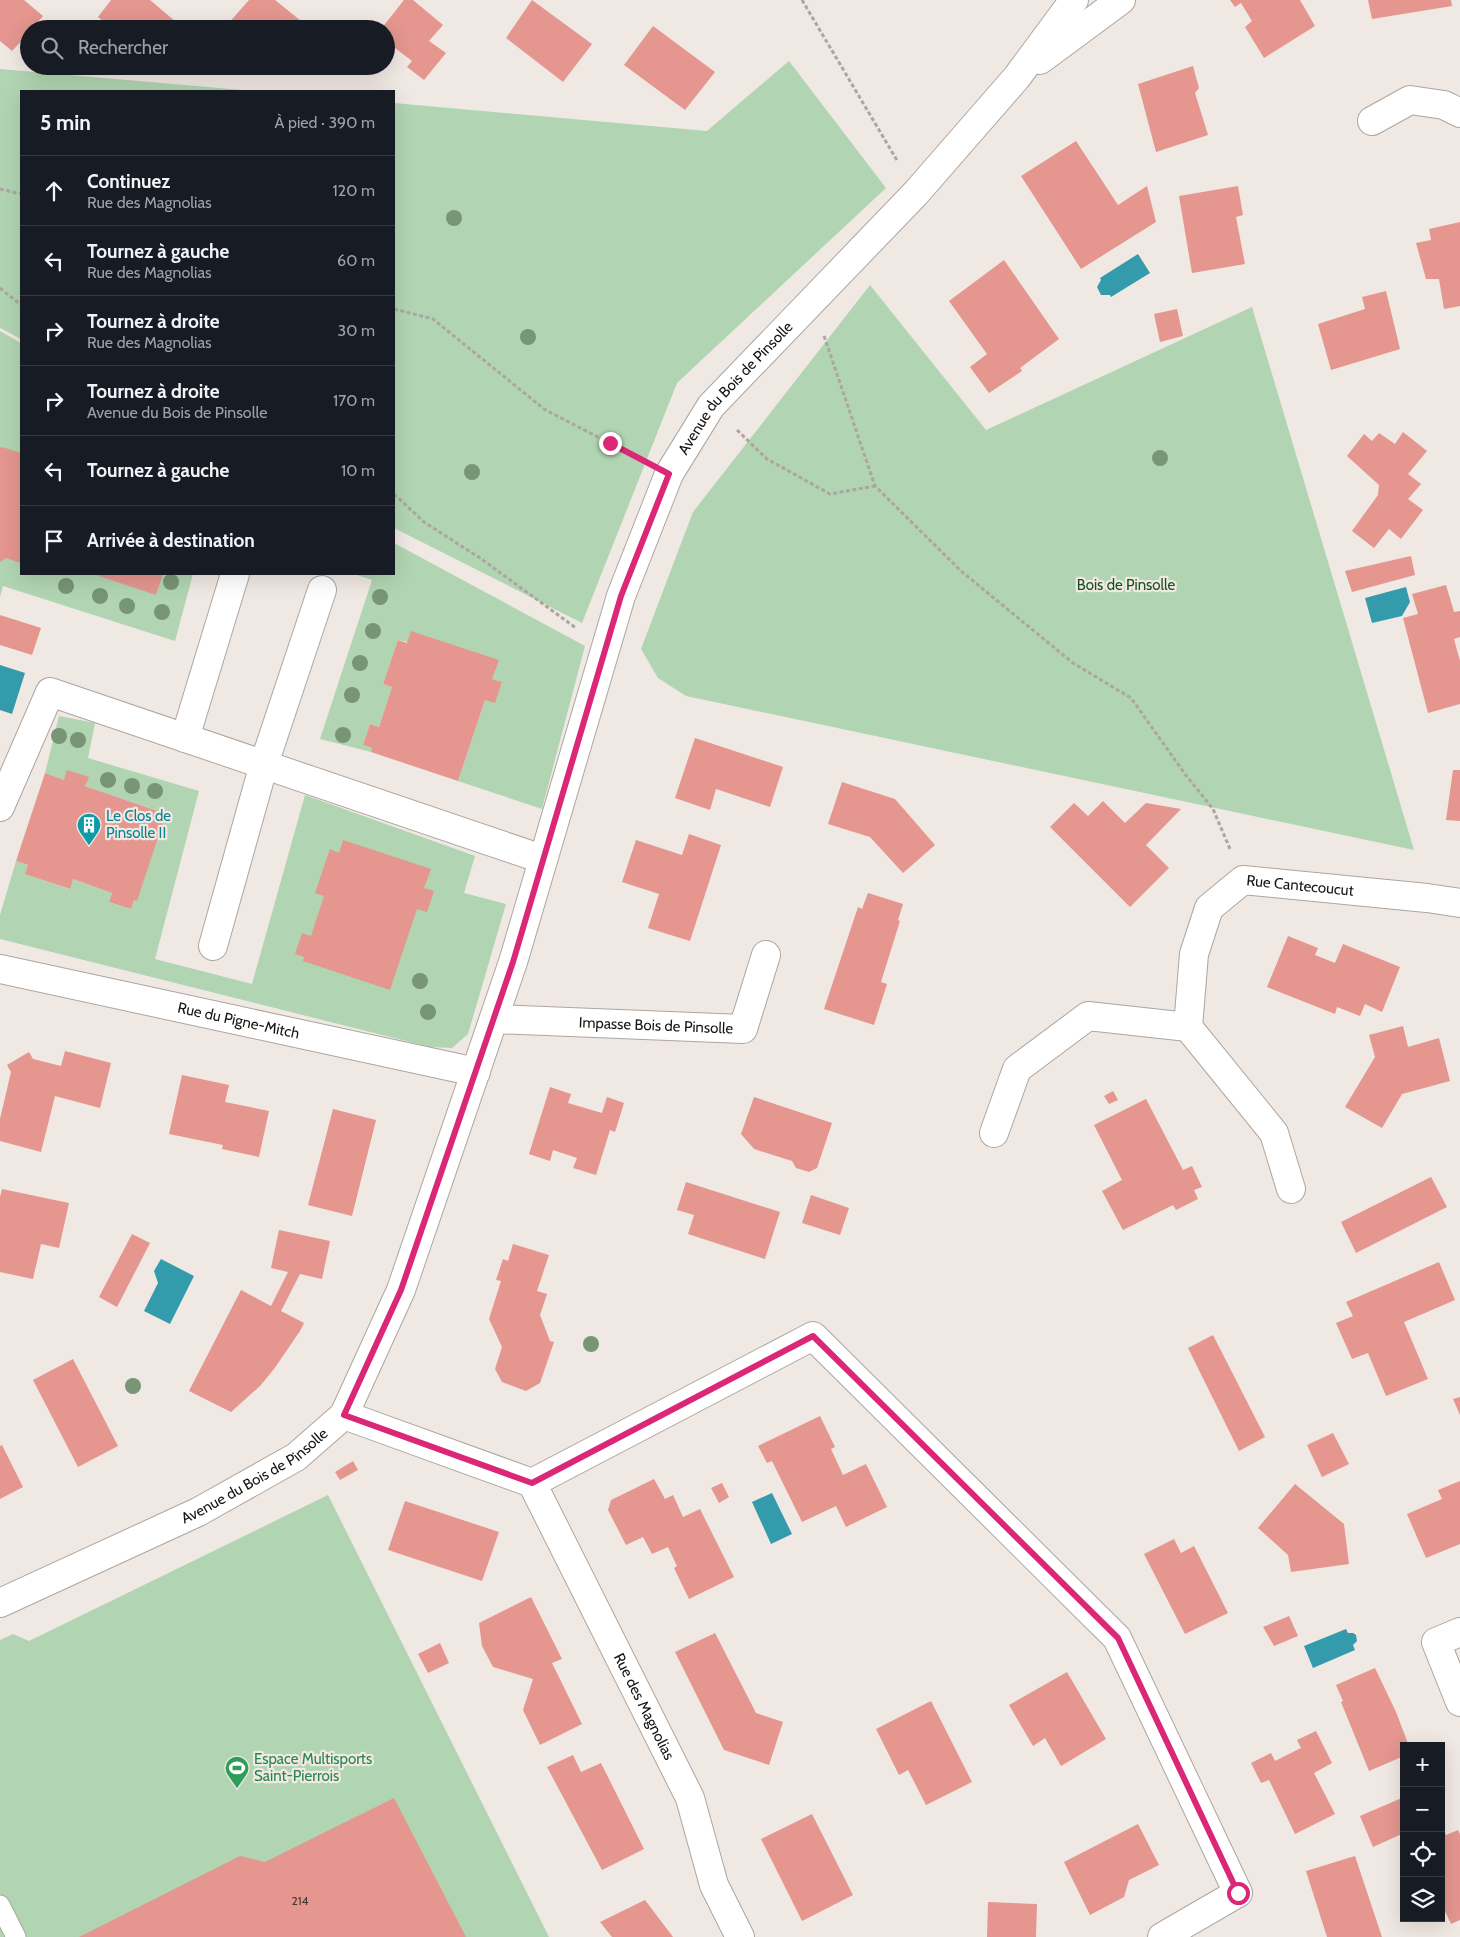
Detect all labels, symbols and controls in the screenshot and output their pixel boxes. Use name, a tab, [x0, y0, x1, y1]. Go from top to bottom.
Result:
search box	[20, 20, 395, 75]
icon: search	[38, 34, 66, 62]
text: Rechercher	[78, 36, 168, 59]
text: 5 min	[40, 110, 91, 135]
text: À pied · 390 m	[275, 113, 375, 132]
text: Continuez	[87, 170, 170, 193]
icon: ahead	[40, 177, 68, 205]
text: 120 m	[333, 181, 375, 200]
text: Rue des Magnolias	[87, 193, 212, 212]
text: Tournez à gauche	[87, 240, 229, 263]
icon: left	[40, 247, 68, 275]
text: 60 m	[337, 251, 375, 270]
text: Rue des Magnolias	[87, 263, 212, 282]
text: Tournez à droite	[87, 310, 220, 333]
icon: right	[40, 317, 68, 345]
street label: Avenue du Bois de Pinsolle	[674, 317, 797, 458]
text: 30 m	[338, 321, 375, 340]
text: Rue des Magnolias	[87, 333, 212, 352]
text: Tournez à droite	[87, 380, 220, 403]
icon: right	[40, 387, 68, 415]
text: 170 m	[333, 391, 375, 410]
text: Avenue du Bois de Pinsolle	[87, 403, 267, 422]
route end	[599, 432, 622, 455]
icon: left	[40, 457, 68, 485]
text: Tournez à gauche	[87, 459, 229, 482]
text: 10 m	[341, 461, 375, 480]
icon: arrive	[40, 527, 68, 555]
text: Arrivée à destination	[87, 529, 255, 552]
park label: Bois de Pinsolle	[1077, 576, 1176, 594]
place label: Le Clos de Pinsolle II	[106, 807, 171, 842]
building icon: Le Clos de Pinsolle II	[76, 812, 102, 846]
street label: Rue Cantecoucut	[1246, 871, 1355, 900]
street label: Rue du Pigne-Mitch	[176, 999, 301, 1043]
street label: Impasse Bois de Pinsolle	[578, 1013, 734, 1038]
street label: Avenue du Bois de Pinsolle	[178, 1424, 332, 1527]
street label: Rue des Magnolias	[610, 1650, 678, 1763]
map controls	[1400, 1742, 1445, 1922]
button: +	[1400, 1742, 1445, 1787]
place label: Espace Multisports Saint-Pierrois	[254, 1750, 372, 1785]
sports icon: Espace Multisports Saint-Pierrois	[224, 1755, 250, 1789]
button: −	[1400, 1787, 1445, 1832]
button: locate	[1400, 1832, 1445, 1877]
button: layers	[1400, 1877, 1445, 1922]
route start	[1227, 1882, 1250, 1905]
house number: 214	[291, 1893, 309, 1908]

